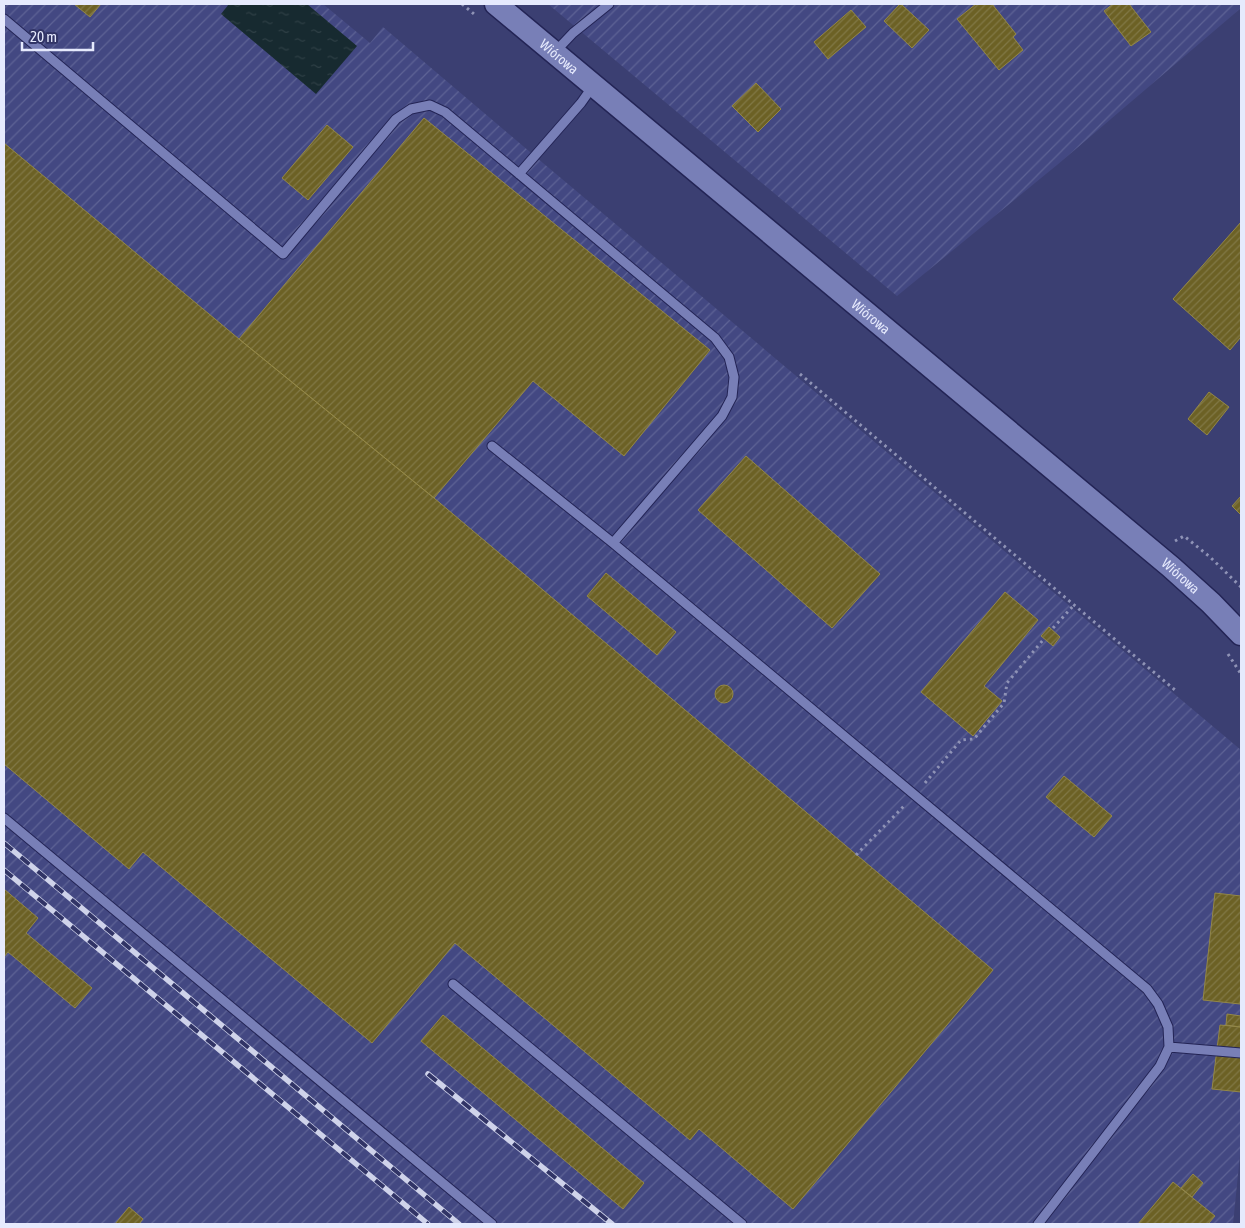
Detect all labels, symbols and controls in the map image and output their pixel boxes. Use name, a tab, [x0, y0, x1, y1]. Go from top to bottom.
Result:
scale bar	[22, 20, 94, 52]
text: 20 m	[30, 28, 57, 45]
street label: Wiórowa	[536, 36, 581, 77]
street label: Wiórowa	[848, 296, 893, 337]
street label: Wiórowa	[1158, 555, 1203, 597]

